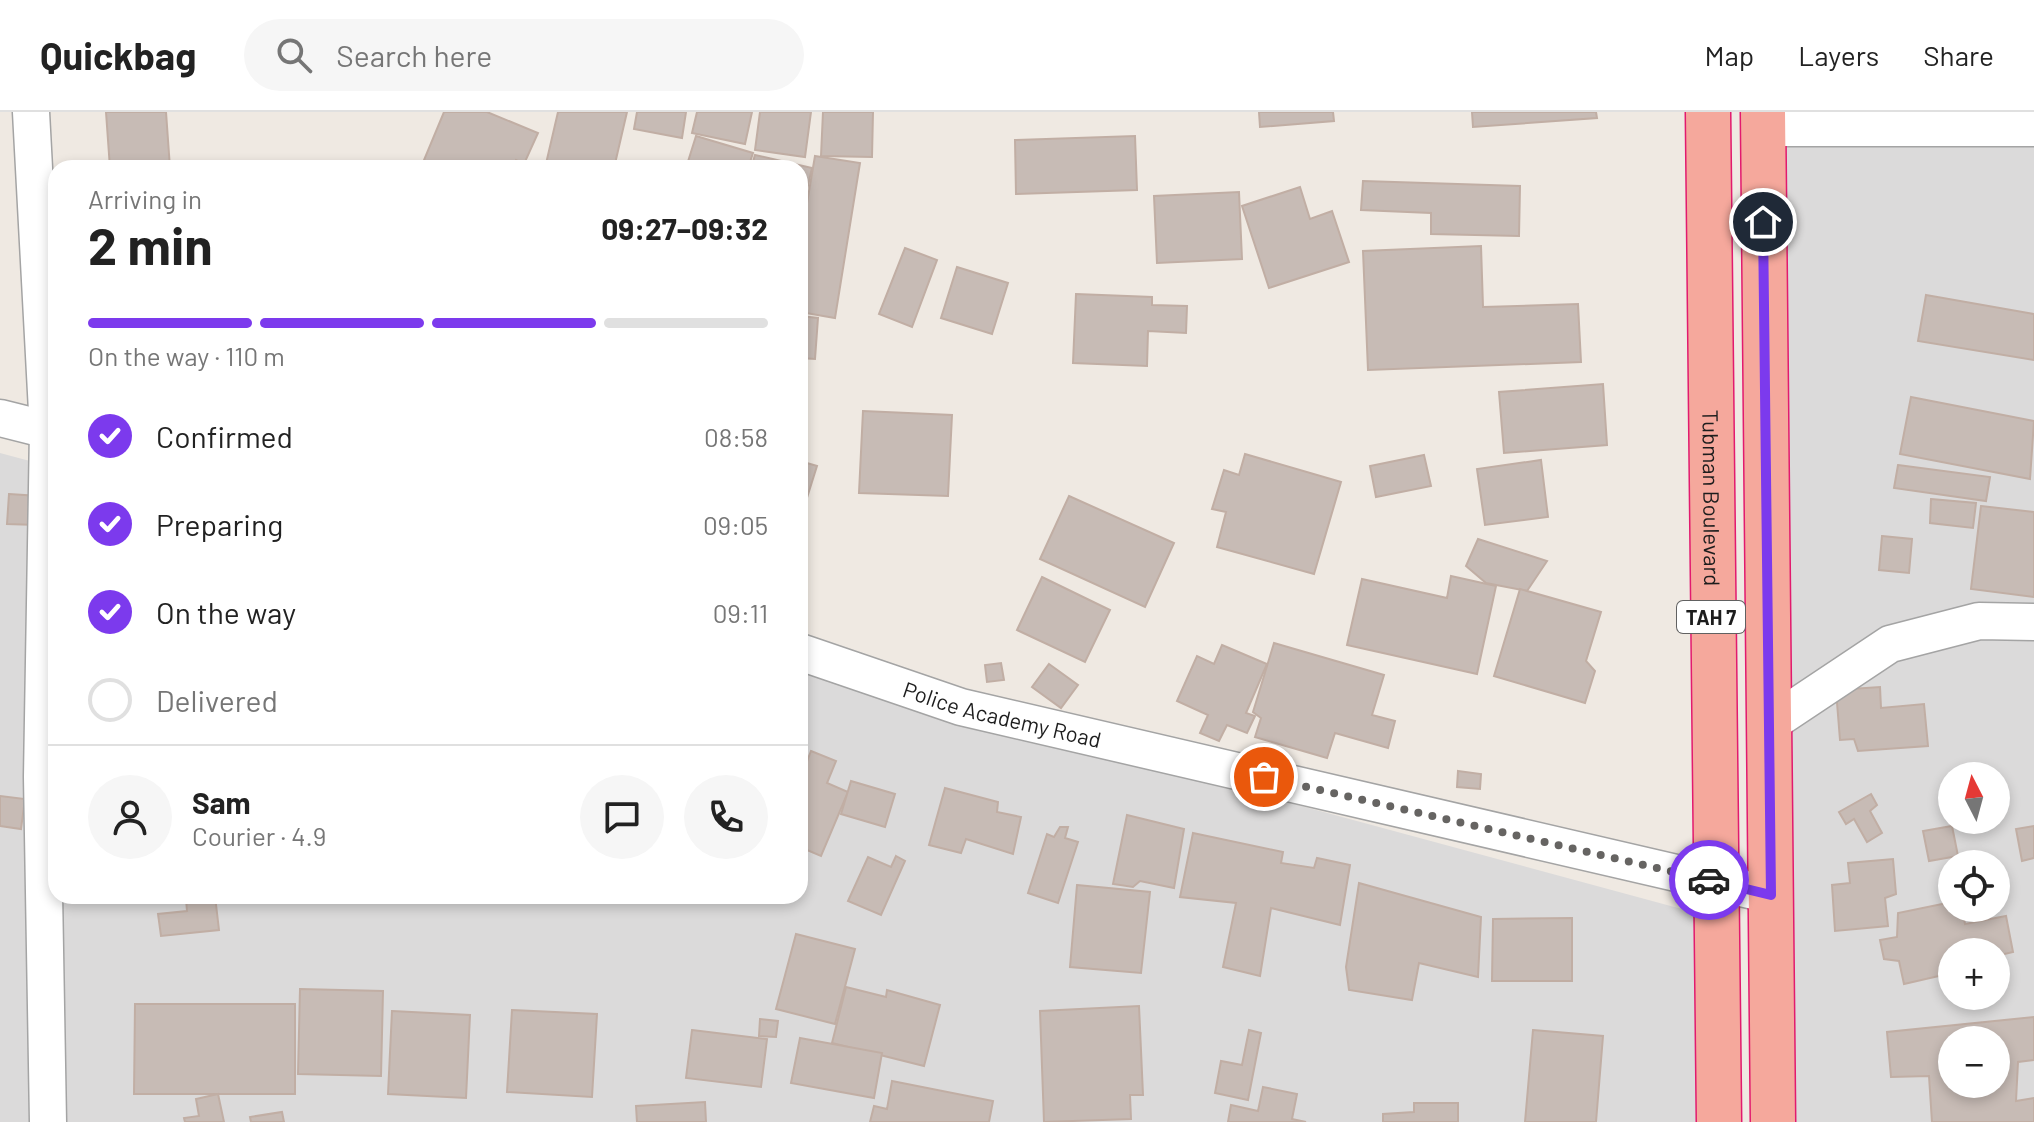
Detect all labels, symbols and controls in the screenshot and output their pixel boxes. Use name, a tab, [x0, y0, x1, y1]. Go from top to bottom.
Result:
search box	[244, 19, 804, 91]
text: Quickbag	[40, 32, 196, 78]
icon: search	[272, 33, 316, 77]
text: Search here	[336, 37, 492, 73]
text: Map	[1704, 38, 1754, 72]
text: Layers	[1798, 38, 1879, 72]
text: Share	[1923, 38, 1994, 72]
text: Arriving in	[88, 183, 202, 214]
pin	[1729, 188, 1797, 256]
icon: home	[1741, 200, 1785, 244]
text: 09:27–09:32	[601, 210, 768, 246]
text: 2 min	[88, 213, 213, 275]
text: On the way · 110 m	[88, 340, 285, 371]
street label: Tubman Boulevard	[1698, 410, 1726, 586]
icon: check	[88, 414, 132, 458]
text: Confirmed	[156, 418, 293, 454]
text: 08:58	[704, 421, 768, 452]
icon: check	[88, 502, 132, 546]
text: Preparing	[156, 506, 283, 542]
text: 09:05	[703, 509, 768, 540]
icon: check	[88, 590, 132, 634]
text: On the way	[156, 594, 296, 630]
text: 09:11	[713, 597, 768, 628]
road number: TAH 7	[1677, 601, 1745, 633]
street label: Police Academy Road	[900, 675, 1104, 752]
text: Delivered	[156, 682, 278, 718]
pin	[1230, 743, 1298, 811]
icon: bag	[1242, 755, 1286, 799]
north arrow	[1938, 762, 2010, 834]
map controls	[1938, 762, 2010, 1098]
button: person	[88, 775, 172, 859]
button: chat	[580, 775, 664, 859]
button: phone	[684, 775, 768, 859]
text: Sam	[192, 784, 251, 820]
text: Courier · 4.9	[192, 820, 326, 851]
courier	[1669, 840, 1749, 920]
button: locate	[1938, 850, 2010, 922]
icon: car	[1687, 858, 1731, 902]
button: +	[1938, 938, 2010, 1010]
button: −	[1938, 1026, 2010, 1098]

